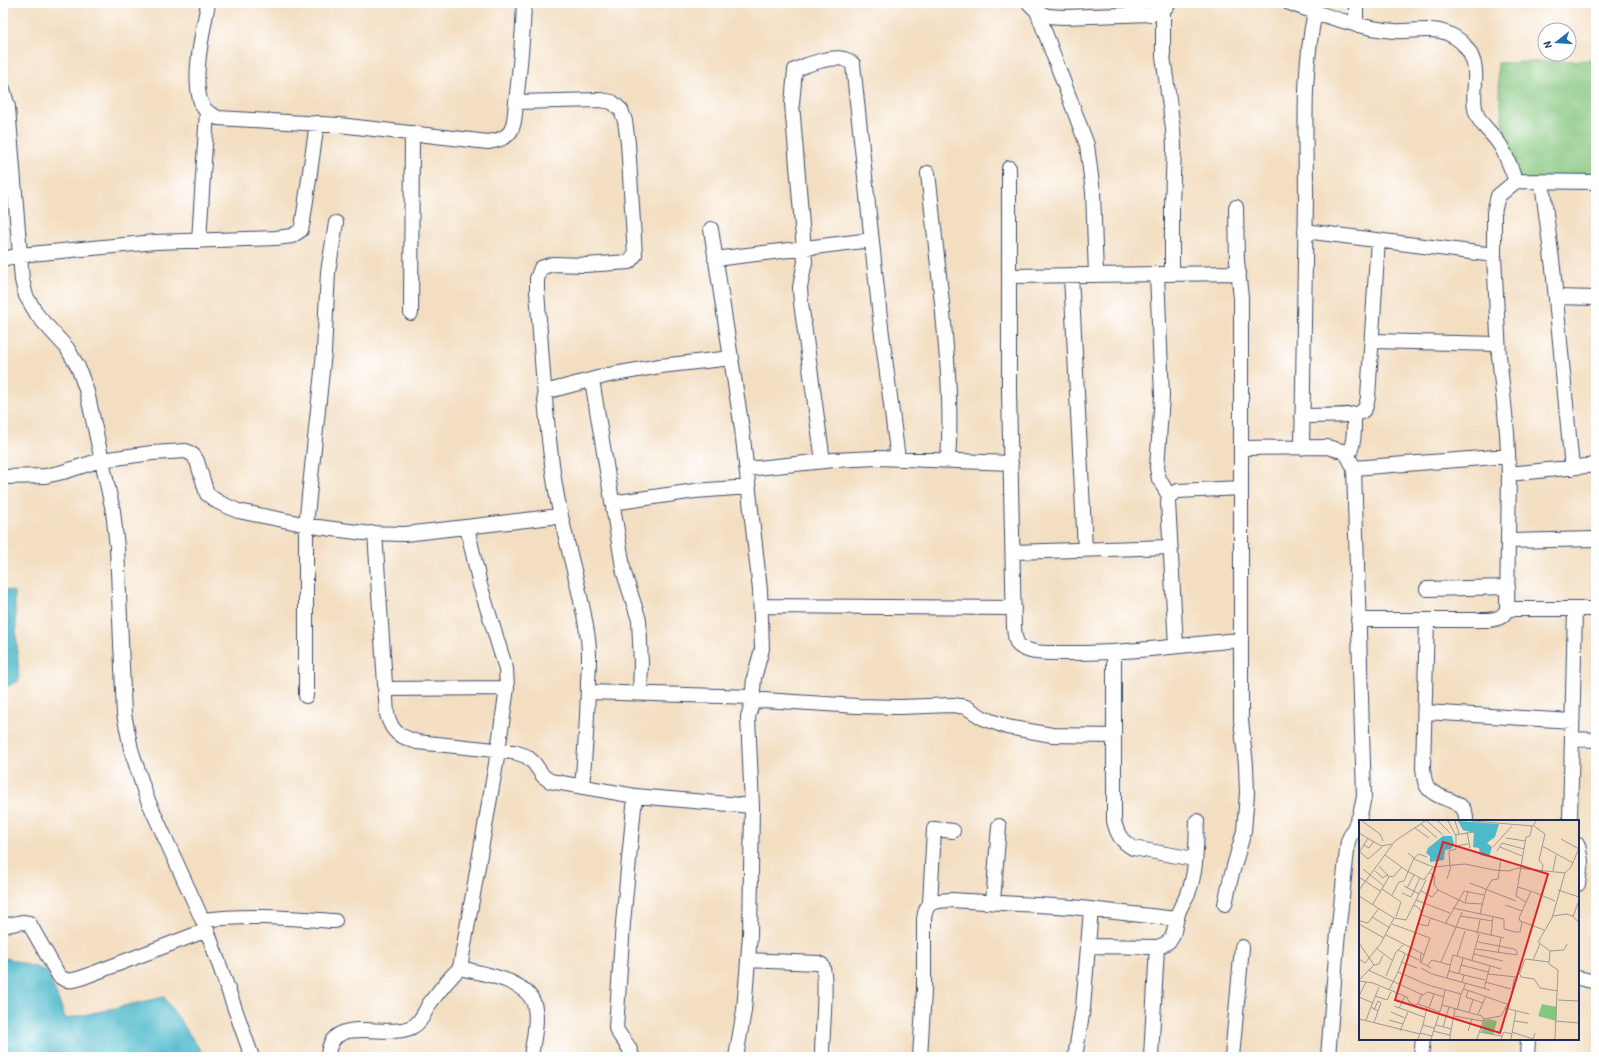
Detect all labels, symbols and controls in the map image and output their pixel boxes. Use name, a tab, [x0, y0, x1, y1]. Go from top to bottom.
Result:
north arrow	[1537, 22, 1577, 62]
text: N	[1540, 40, 1555, 50]
inset map	[1359, 820, 1579, 1040]

